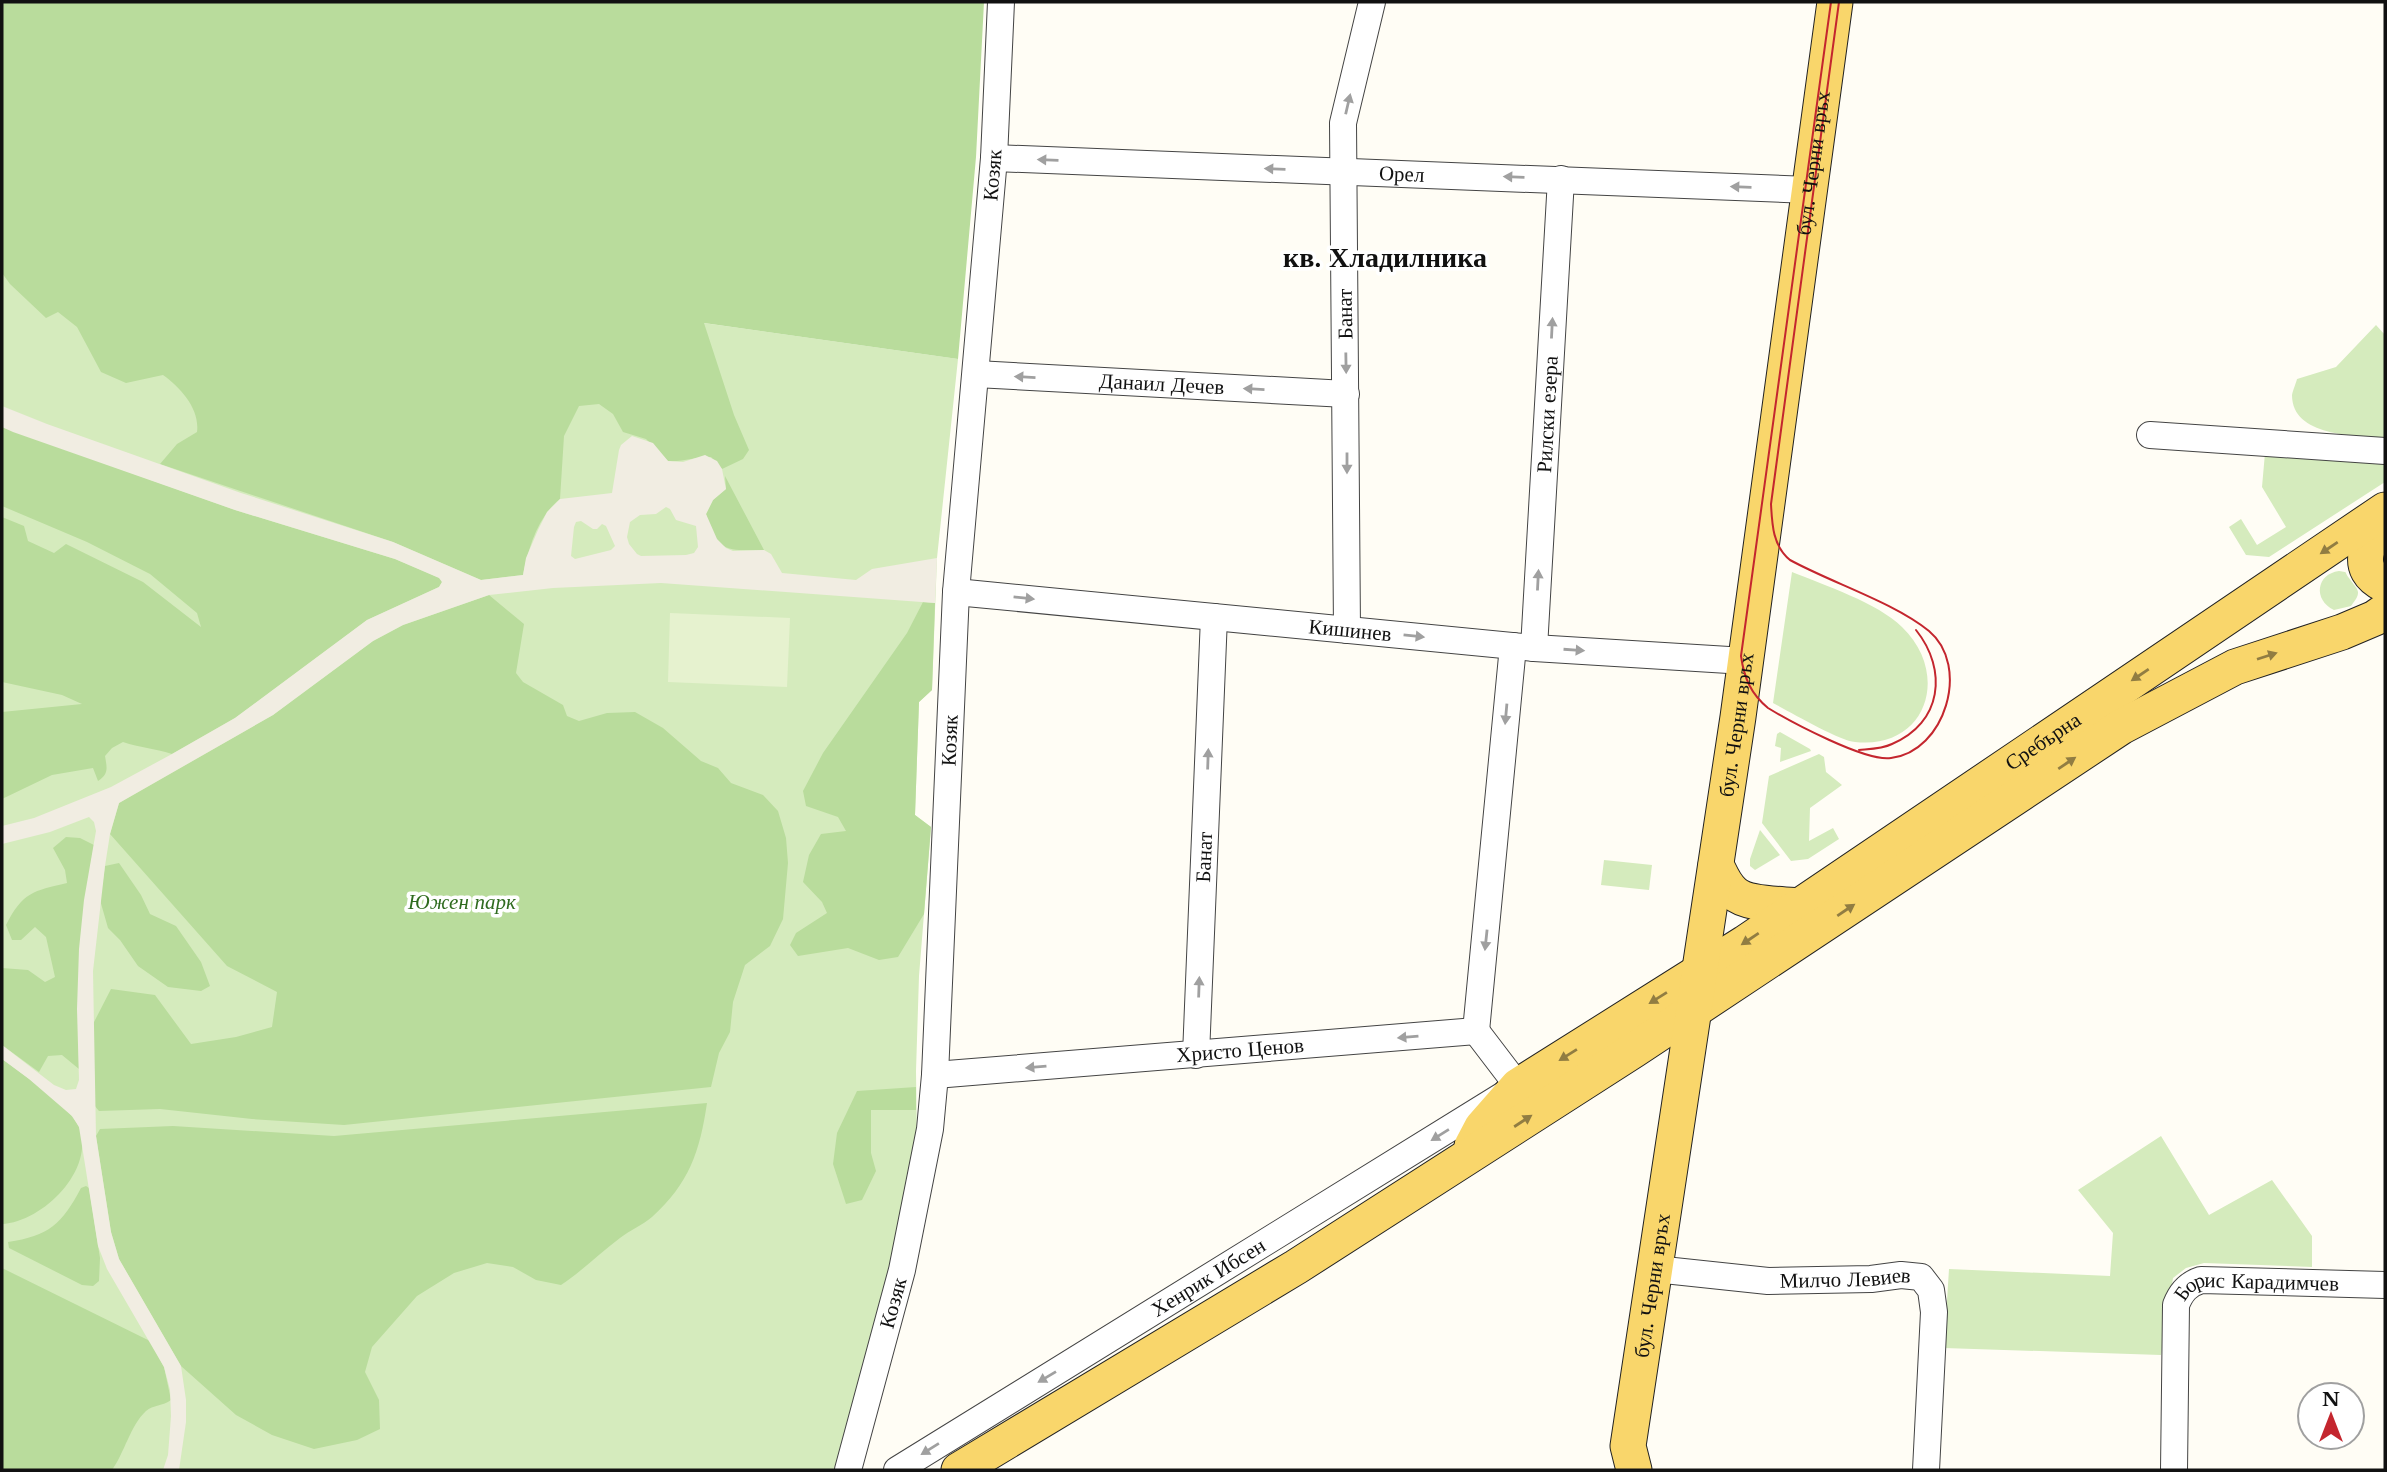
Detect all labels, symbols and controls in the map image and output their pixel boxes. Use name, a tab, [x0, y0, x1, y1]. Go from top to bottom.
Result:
street label: бул. Черни връх	[1790, 89, 1836, 237]
one-way arrow	[1343, 93, 1354, 115]
street label: Козяк	[977, 148, 1007, 202]
one-way arrow	[1037, 155, 1059, 166]
street label: Орел	[1378, 160, 1425, 188]
one-way arrow	[1264, 164, 1286, 175]
one-way arrow	[1503, 172, 1525, 183]
one-way arrow	[1730, 181, 1752, 192]
district label: кв. Хладилника	[1283, 240, 1487, 275]
street label: Банат	[1332, 288, 1358, 340]
one-way arrow	[1547, 317, 1558, 339]
one-way arrow	[1340, 352, 1352, 374]
street label: Рилски езера	[1531, 354, 1564, 474]
street label: Данаил Дечев	[1099, 368, 1225, 400]
one-way arrow	[1014, 371, 1036, 382]
one-way arrow	[1242, 384, 1264, 395]
one-way arrow	[1341, 452, 1352, 474]
one-way arrow	[2320, 541, 2338, 555]
one-way arrow	[1533, 569, 1544, 591]
one-way arrow	[1013, 593, 1035, 604]
street label: Кишинев	[1308, 613, 1393, 647]
one-way arrow	[1403, 631, 1425, 642]
one-way arrow	[1563, 645, 1585, 656]
one-way arrow	[2256, 650, 2277, 661]
street label: бул. Черни връх	[1713, 651, 1760, 799]
one-way arrow	[2131, 668, 2149, 682]
one-way arrow	[1501, 703, 1512, 725]
street label: Сребърна	[2000, 706, 2086, 776]
street label: Козяк	[935, 713, 964, 767]
one-way arrow	[1203, 748, 1214, 770]
one-way arrow	[2057, 756, 2077, 769]
street label: Банат	[1190, 831, 1218, 883]
park label: Южен парк	[407, 889, 516, 915]
one-way arrow	[1836, 904, 1855, 917]
one-way arrow	[1480, 929, 1491, 951]
one-way arrow	[1741, 932, 1759, 946]
one-way arrow	[1193, 975, 1204, 997]
one-way arrow	[1649, 991, 1668, 1004]
street label: Христо Ценов	[1175, 1032, 1305, 1068]
one-way arrow	[1397, 1032, 1419, 1043]
one-way arrow	[1558, 1048, 1577, 1061]
one-way arrow	[1025, 1062, 1047, 1073]
one-way arrow	[1513, 1115, 1533, 1128]
one-way arrow	[1430, 1128, 1449, 1141]
street label: бул. Черни връх	[1629, 1211, 1676, 1359]
street label: Хенрик Ибсен	[1146, 1232, 1270, 1323]
street label: Милчо Левиев	[1779, 1262, 1912, 1294]
street label: Борис Карадимчев	[2168, 1267, 2339, 1306]
street label: Козяк	[874, 1274, 913, 1331]
one-way arrow	[1037, 1370, 1056, 1383]
north arrow	[2296, 1381, 2366, 1451]
text: N	[2322, 1388, 2340, 1411]
one-way arrow	[921, 1442, 940, 1455]

